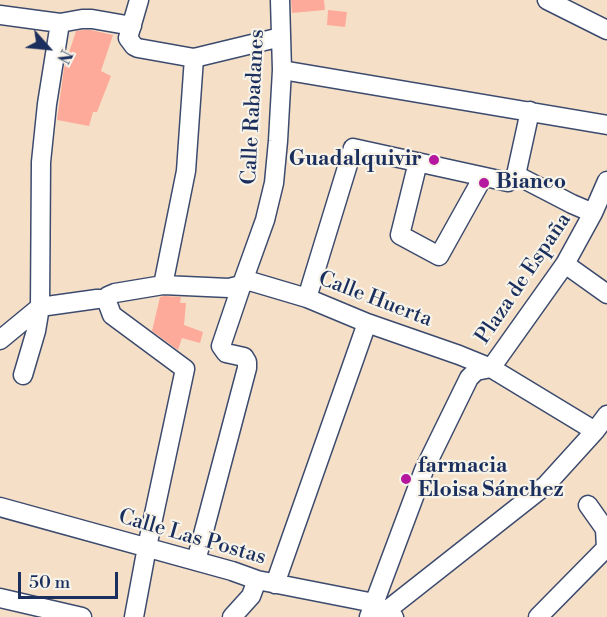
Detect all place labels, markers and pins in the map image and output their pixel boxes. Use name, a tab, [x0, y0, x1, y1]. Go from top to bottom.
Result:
place label: Guadalquivir	[289, 147, 422, 173]
marker: Guadalquivir	[427, 153, 441, 167]
place label: Bianco	[496, 170, 566, 196]
marker: Bianco	[477, 176, 491, 190]
place label: farmacia Eloisa Sánchez	[418, 454, 564, 504]
marker: farmacia Eloisa Sánchez	[399, 472, 413, 486]

